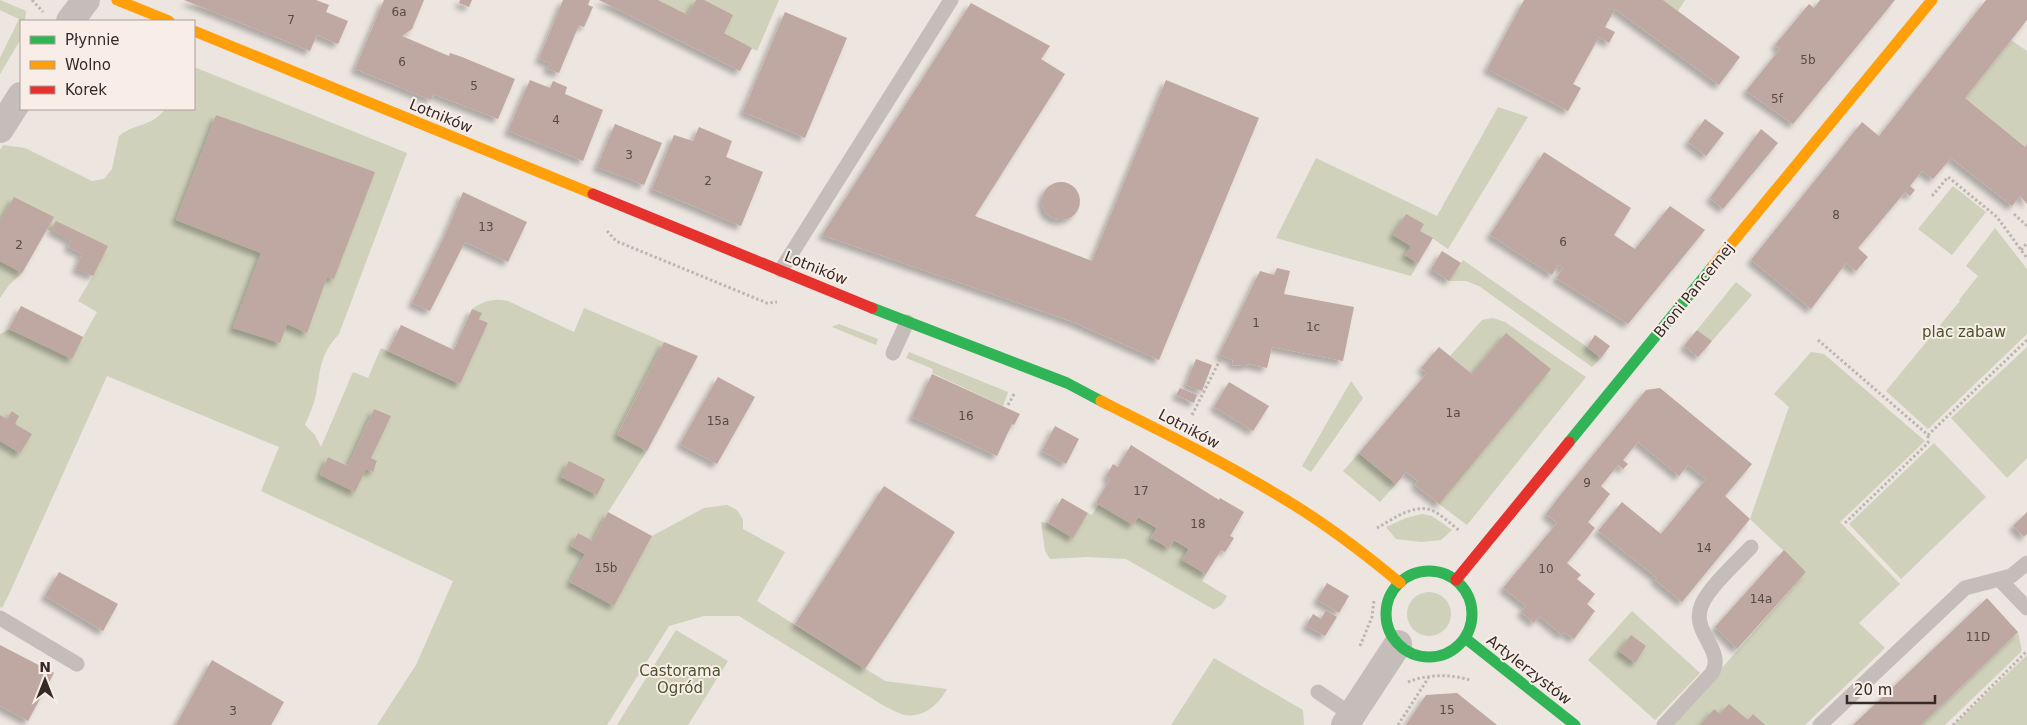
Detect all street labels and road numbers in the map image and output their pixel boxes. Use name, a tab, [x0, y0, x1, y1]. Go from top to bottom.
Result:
street label: Lotników	[407, 95, 475, 137]
street label: Broni Pancernej	[1650, 239, 1738, 341]
street label: Lotników	[782, 247, 850, 289]
street label: Lotników	[1155, 405, 1223, 453]
street label: Artylerzystów	[1483, 631, 1575, 709]

